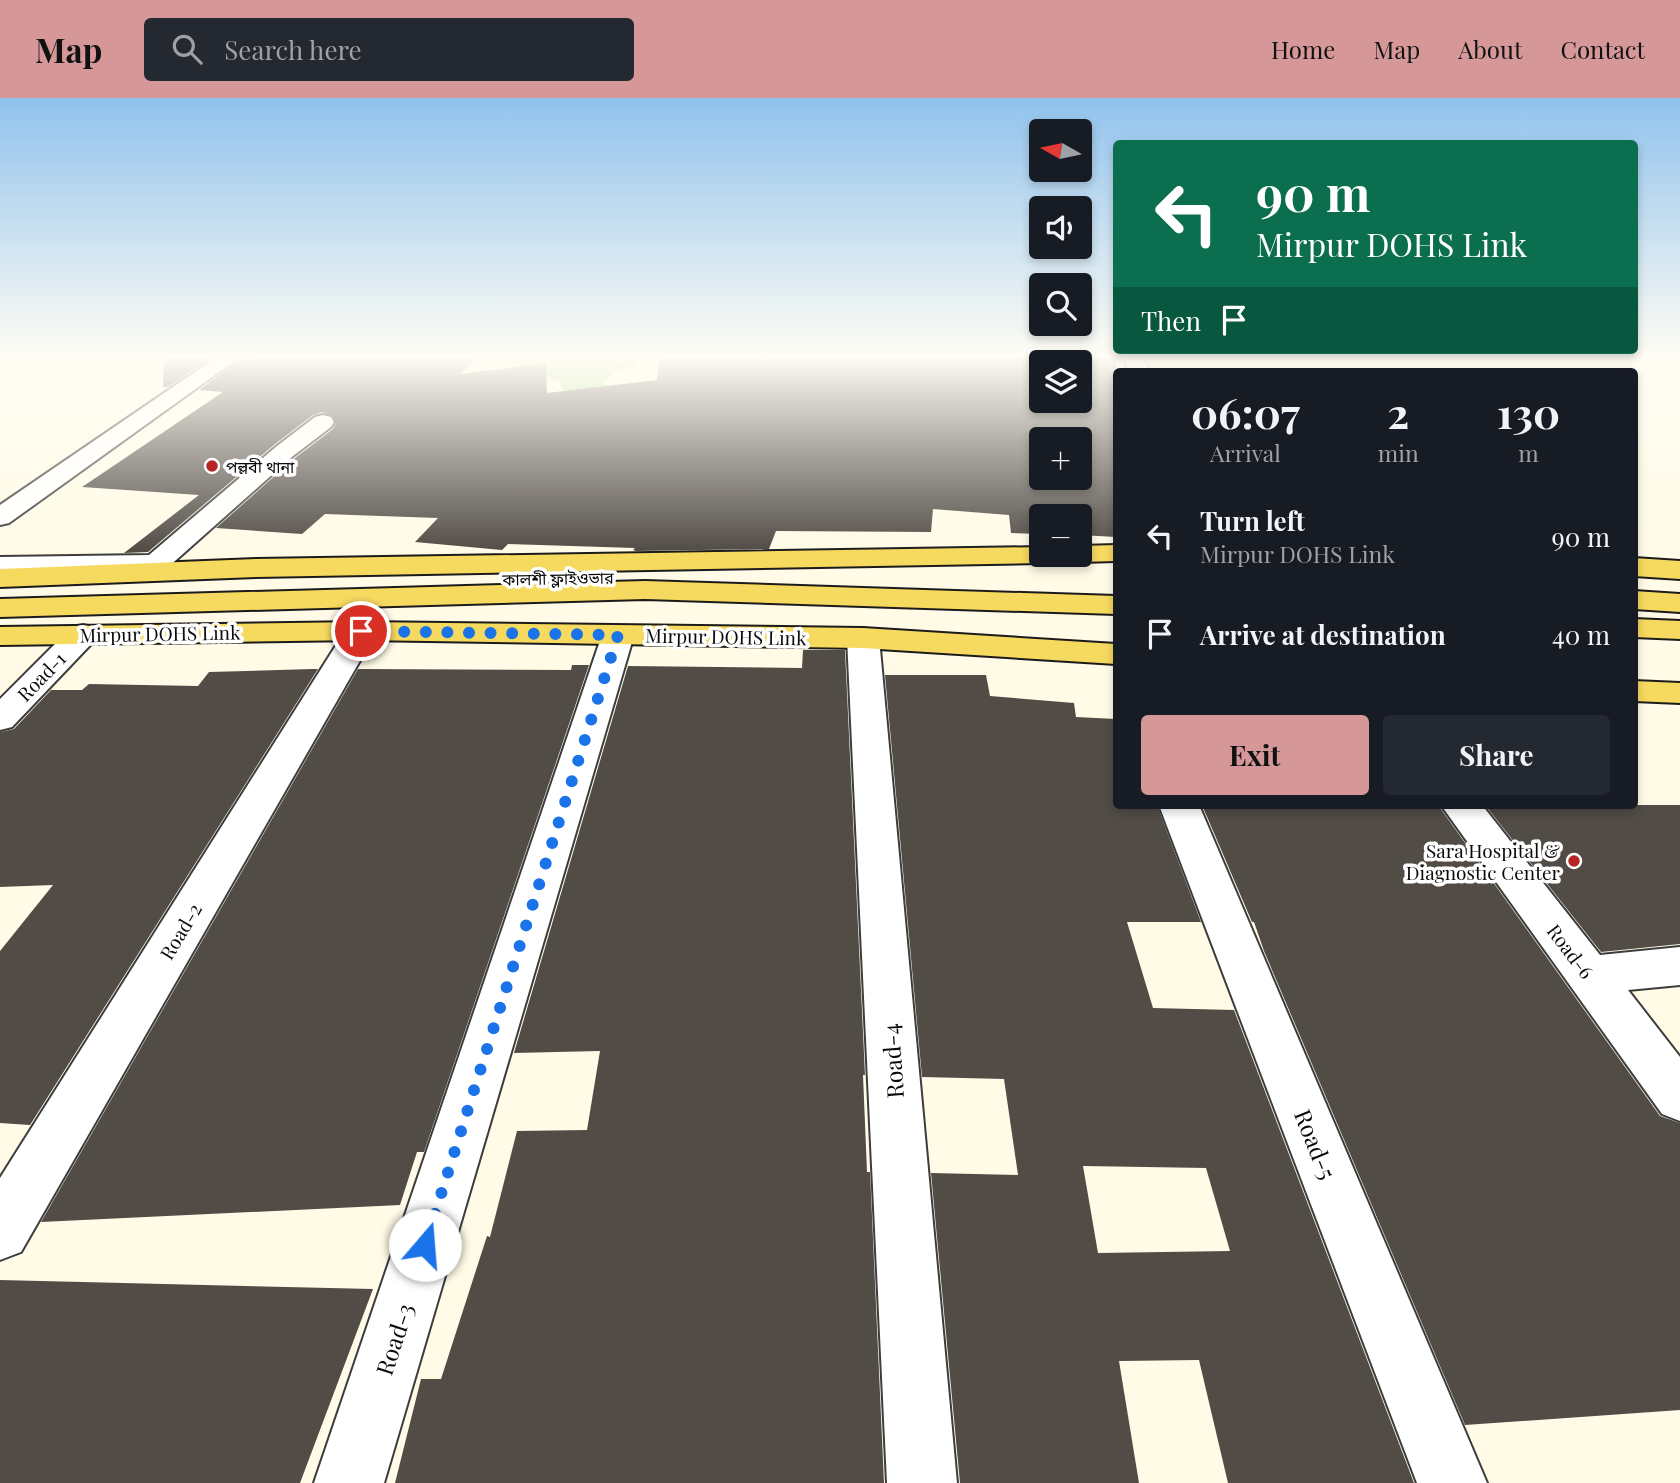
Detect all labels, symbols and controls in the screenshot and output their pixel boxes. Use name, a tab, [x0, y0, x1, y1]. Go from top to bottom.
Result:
search box	[144, 18, 634, 81]
text: Map	[35, 27, 102, 71]
icon: search	[168, 30, 206, 68]
text: Search here	[224, 32, 362, 67]
text: Home	[1271, 33, 1335, 65]
text: Map	[1373, 33, 1420, 65]
text: About	[1458, 33, 1522, 65]
text: Contact	[1560, 33, 1645, 65]
north arrow	[1029, 119, 1092, 182]
map controls	[1029, 119, 1092, 567]
text: 90 m	[1256, 159, 1370, 224]
icon: left	[1141, 168, 1232, 259]
button: sound	[1029, 196, 1092, 259]
text: Mirpur DOHS Link	[1256, 222, 1527, 265]
button: search	[1029, 273, 1092, 336]
icon: arrive	[1215, 301, 1253, 339]
text: Then	[1141, 303, 1201, 338]
button: layers	[1029, 350, 1092, 413]
text: 06:07	[1191, 384, 1300, 440]
text: 2	[1387, 384, 1409, 440]
text: 130	[1497, 384, 1560, 440]
button: +	[1029, 427, 1092, 490]
text: Arrival	[1210, 437, 1281, 468]
text: min	[1378, 437, 1419, 468]
text: m	[1518, 437, 1539, 468]
place label: পল্লবী থানা	[226, 456, 295, 477]
marker: পল্লবী থানা	[204, 458, 220, 474]
text: Turn left	[1200, 503, 1305, 538]
button: −	[1029, 504, 1092, 567]
icon: left	[1141, 517, 1179, 555]
text: 90 m	[1552, 519, 1610, 554]
text: Mirpur DOHS Link	[1200, 538, 1395, 569]
street label: কালশী ফ্লাইওভার	[501, 567, 614, 589]
pin	[331, 601, 391, 661]
icon: arrive	[342, 612, 380, 650]
icon: arrive	[1141, 615, 1179, 653]
text: Arrive at destination	[1200, 617, 1446, 652]
text: 40 m	[1552, 617, 1610, 652]
street label: Mirpur DOHS Link	[79, 619, 241, 647]
street label: Mirpur DOHS Link	[645, 622, 807, 650]
street label: Road-1	[11, 646, 71, 706]
button: Exit	[1141, 715, 1369, 795]
button: Share	[1383, 715, 1610, 795]
place label: Sara Hospital & Diagnostic Center	[1406, 837, 1561, 885]
marker: Sara Hospital & Diagnostic Center	[1566, 853, 1582, 869]
street label: Road-2	[153, 898, 207, 964]
street label: Road-6	[1542, 918, 1600, 984]
street label: Road-4	[874, 1023, 910, 1099]
street label: Road-5	[1288, 1104, 1344, 1184]
position arrow	[388, 1208, 462, 1282]
street label: Road-3	[368, 1299, 420, 1379]

